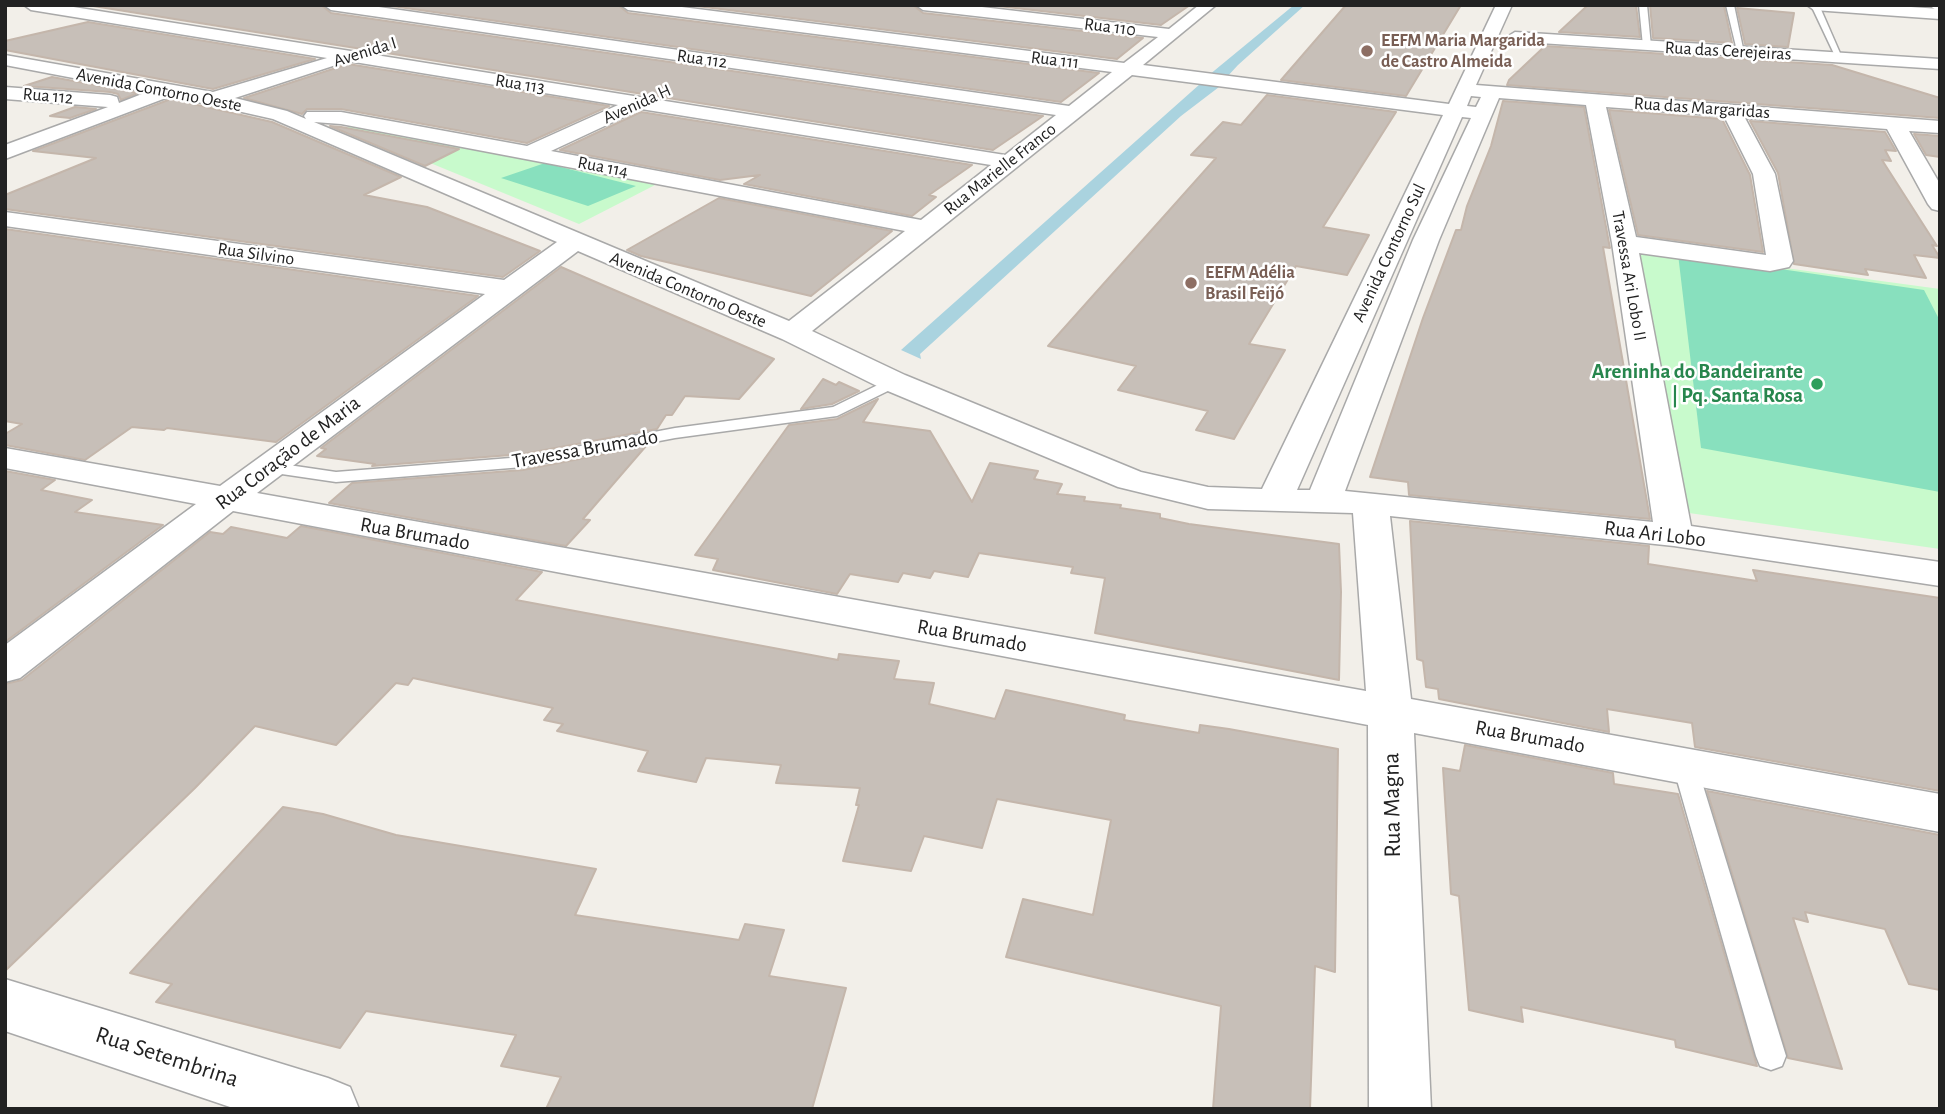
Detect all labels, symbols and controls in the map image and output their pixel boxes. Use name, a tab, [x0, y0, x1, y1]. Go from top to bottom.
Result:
street label: Rua 110	[1083, 13, 1137, 41]
place label: EEFM Maria Margarida de Castro Almeida	[1381, 30, 1545, 72]
street label: Avenida I	[331, 32, 399, 72]
street label: Rua das Cerejeiras	[1664, 37, 1792, 65]
marker: EEFM Maria Margarida de Castro Almeida	[1359, 43, 1375, 59]
street label: Rua 112	[675, 45, 729, 73]
street label: Rua 111	[1030, 46, 1080, 74]
street label: Avenida Contorno Oeste	[74, 63, 244, 117]
street label: Rua 113	[494, 69, 546, 99]
street label: Avenida H	[600, 79, 674, 129]
street label: Rua 112	[22, 83, 74, 109]
street label: Rua das Margaridas	[1633, 92, 1771, 124]
street label: Rua Marielle Franco	[939, 118, 1061, 220]
street label: Rua 114	[576, 152, 630, 182]
street label: Avenida Contorno Sul	[1347, 180, 1431, 326]
street label: Travessa Ari Lobo II	[1607, 209, 1651, 343]
street label: Rua Silvino	[216, 238, 296, 270]
street label: Avenida Contorno Oeste	[606, 247, 770, 333]
place label: EEFM Adélia Brasil Feijó	[1205, 262, 1295, 304]
marker: EEFM Adélia Brasil Feijó	[1183, 275, 1199, 291]
place label: Areninha do Bandeirante | Pq. Santa Rosa	[1592, 359, 1803, 409]
marker: Areninha do Bandeirante | Pq. Santa Rosa	[1809, 376, 1825, 392]
street label: Rua Coração de Maria	[211, 390, 365, 516]
street label: Travessa Brumado	[510, 424, 660, 474]
street label: Rua Brumado	[358, 512, 472, 556]
street label: Rua Ari Lobo	[1603, 515, 1707, 553]
street label: Rua Brumado	[915, 614, 1029, 658]
street label: Rua Brumado	[1473, 715, 1587, 759]
street label: Rua Magna	[1377, 752, 1407, 858]
street label: Rua Setembrina	[92, 1020, 242, 1094]

